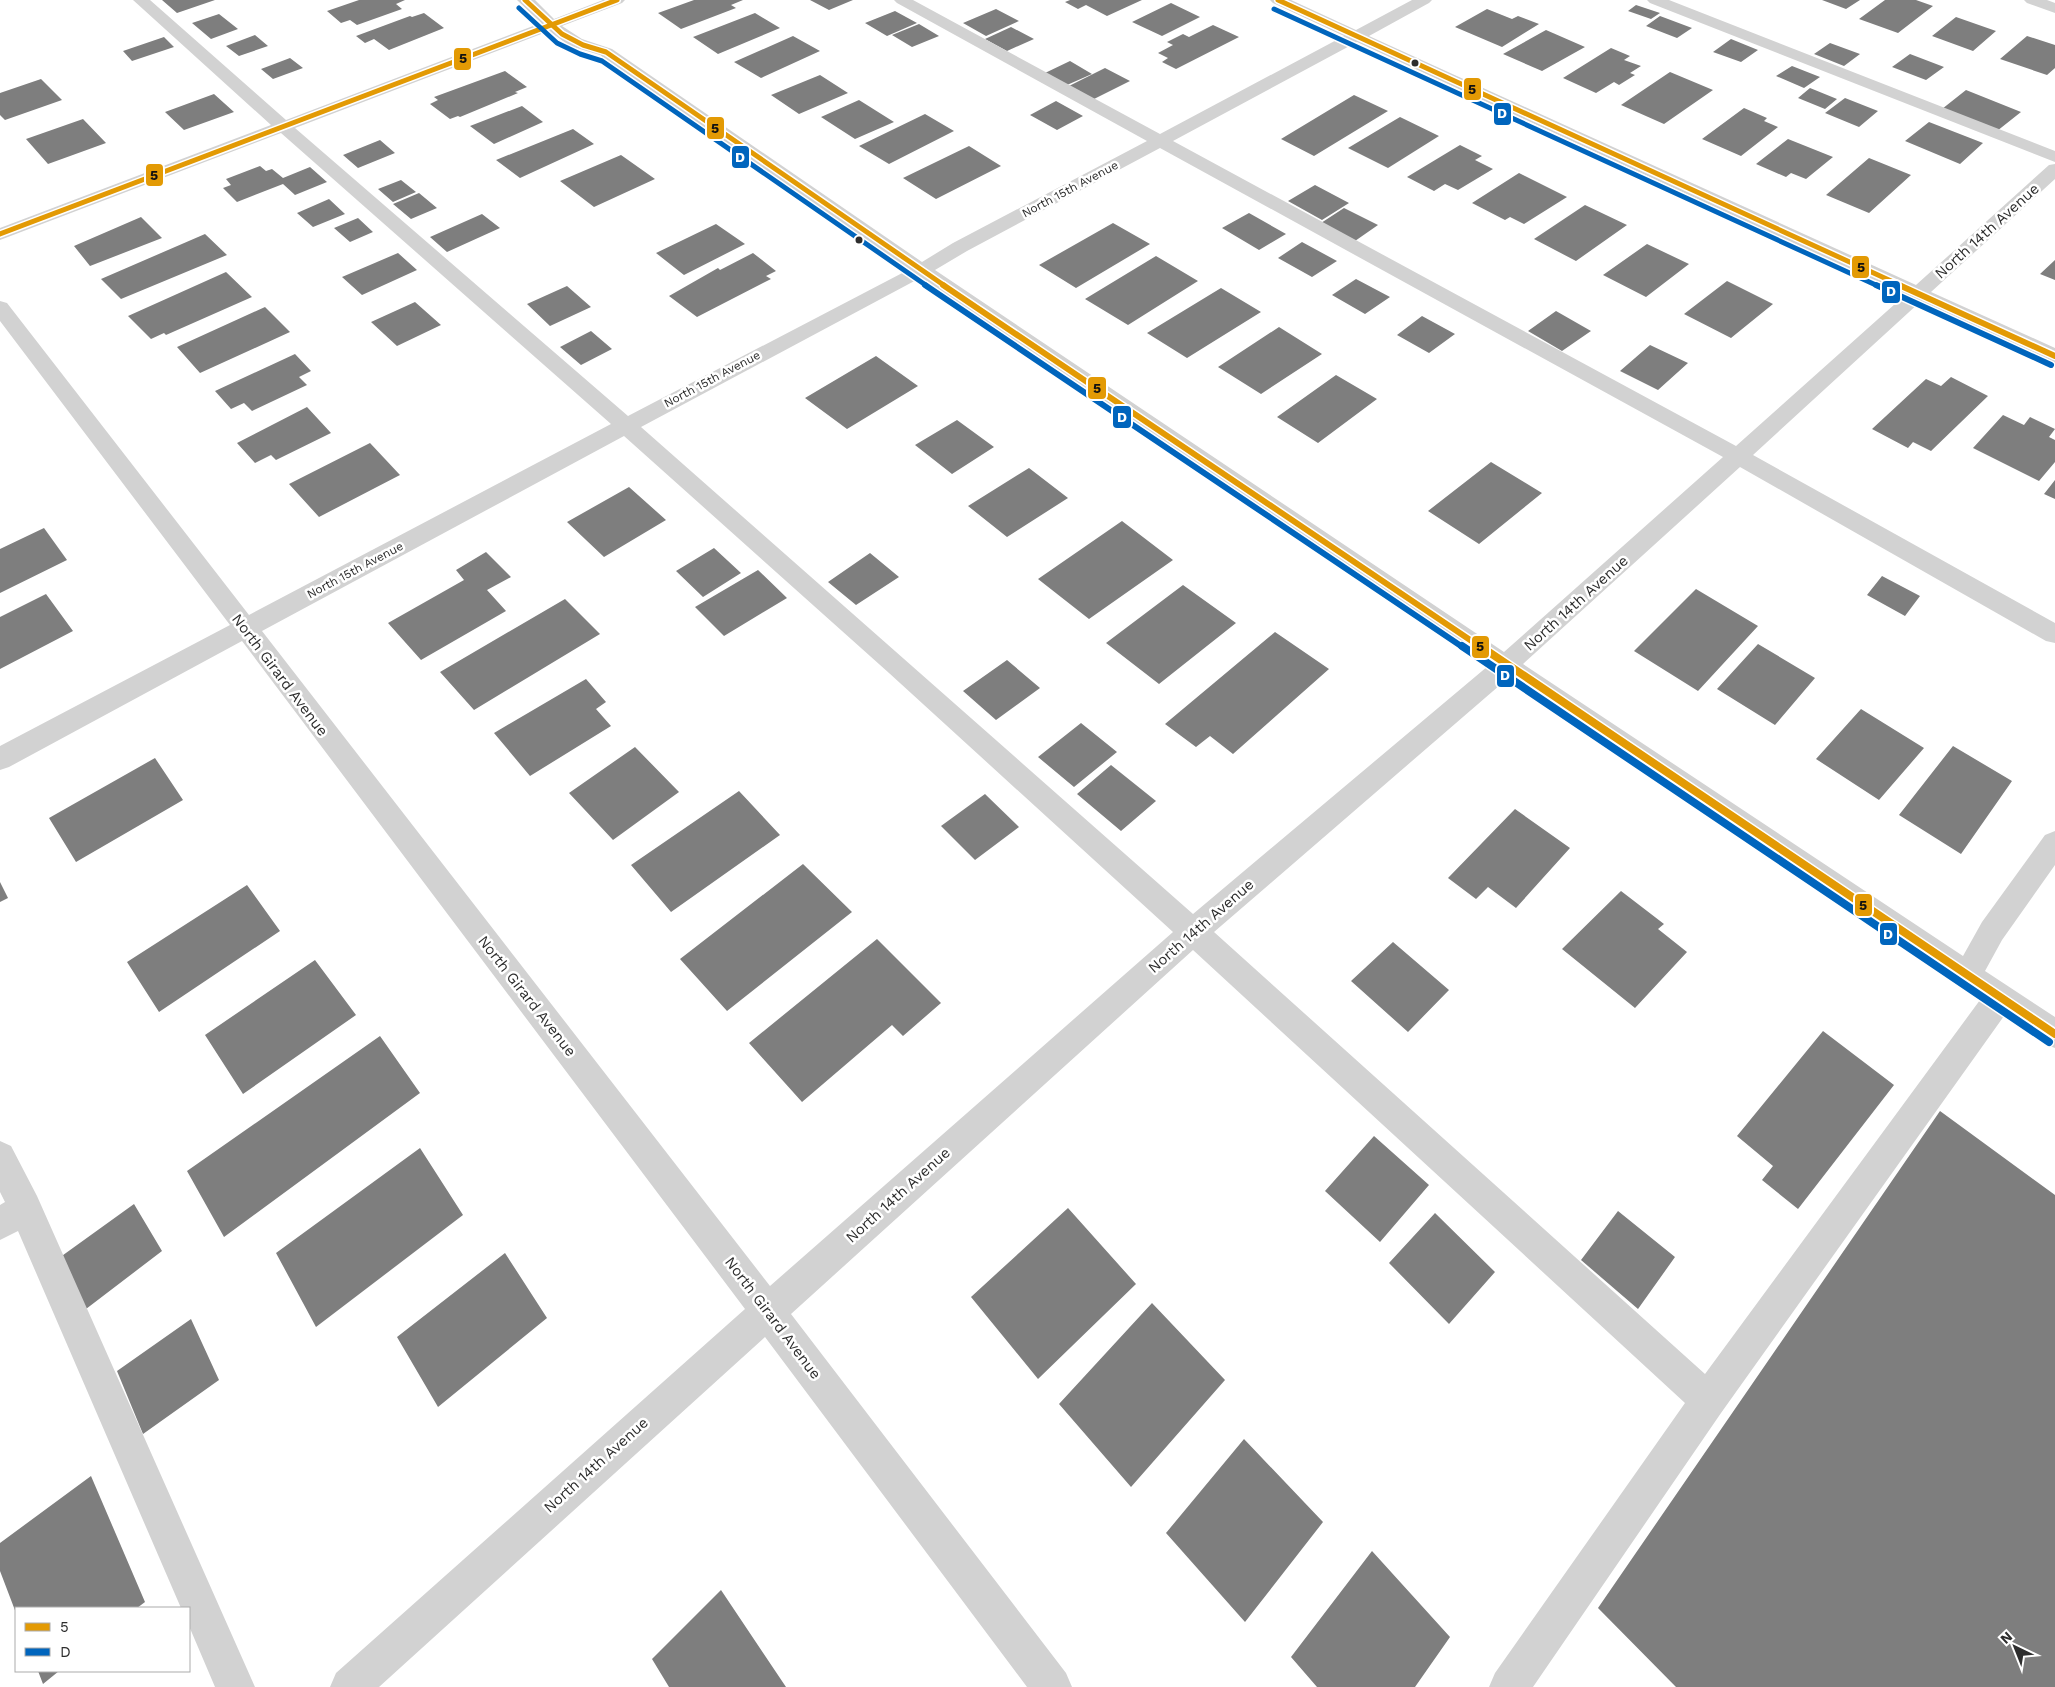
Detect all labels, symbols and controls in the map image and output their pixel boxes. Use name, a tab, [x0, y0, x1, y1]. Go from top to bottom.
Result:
line badge: 5	[453, 47, 472, 71]
text: 5	[459, 50, 467, 66]
unlabelled marker	[1410, 58, 1420, 68]
line badge: 5	[1463, 77, 1482, 101]
text: 5	[1468, 81, 1476, 97]
line badge: D	[1493, 102, 1512, 126]
text: D	[1497, 105, 1507, 121]
line badge: 5	[706, 116, 725, 140]
text: 5	[711, 120, 719, 136]
line badge: D	[731, 145, 750, 169]
text: D	[735, 149, 745, 165]
street label: North 15th Avenue	[1020, 158, 1121, 220]
line badge: 5	[145, 163, 164, 187]
text: 5	[150, 167, 158, 183]
street label: North 14th Avenue	[1931, 179, 2043, 283]
unlabelled marker	[854, 235, 864, 245]
line badge: 5	[1851, 255, 1870, 279]
text: 5	[1857, 259, 1865, 275]
line badge: D	[1881, 280, 1901, 304]
text: D	[1886, 283, 1896, 299]
street label: North 15th Avenue	[662, 348, 763, 410]
line badge: 5	[1087, 376, 1107, 400]
text: 5	[1093, 380, 1101, 396]
line badge: D	[1112, 405, 1132, 429]
text: D	[1117, 409, 1127, 425]
street label: North 15th Avenue	[305, 539, 406, 601]
street label: North 14th Avenue	[1520, 551, 1632, 655]
street label: North Girard Avenue	[228, 610, 332, 740]
line badge: 5	[1471, 635, 1490, 659]
text: 5	[1476, 638, 1484, 654]
line badge: D	[1496, 664, 1515, 688]
text: D	[1500, 667, 1510, 683]
street label: North 14th Avenue	[1144, 875, 1258, 977]
line badge: 5	[1854, 893, 1873, 917]
text: 5	[1859, 897, 1867, 913]
line badge: D	[1879, 922, 1898, 946]
text: D	[1883, 926, 1893, 942]
street label: North Girard Avenue	[474, 932, 580, 1060]
street label: North 14th Avenue	[842, 1143, 954, 1247]
street label: North Girard Avenue	[721, 1253, 825, 1383]
street label: North 14th Avenue	[540, 1413, 652, 1517]
legend	[15, 1607, 190, 1672]
text: 5	[60, 1618, 69, 1636]
north arrow	[1990, 1622, 2040, 1672]
text: N	[1997, 1628, 2015, 1647]
text: D	[60, 1643, 71, 1661]

